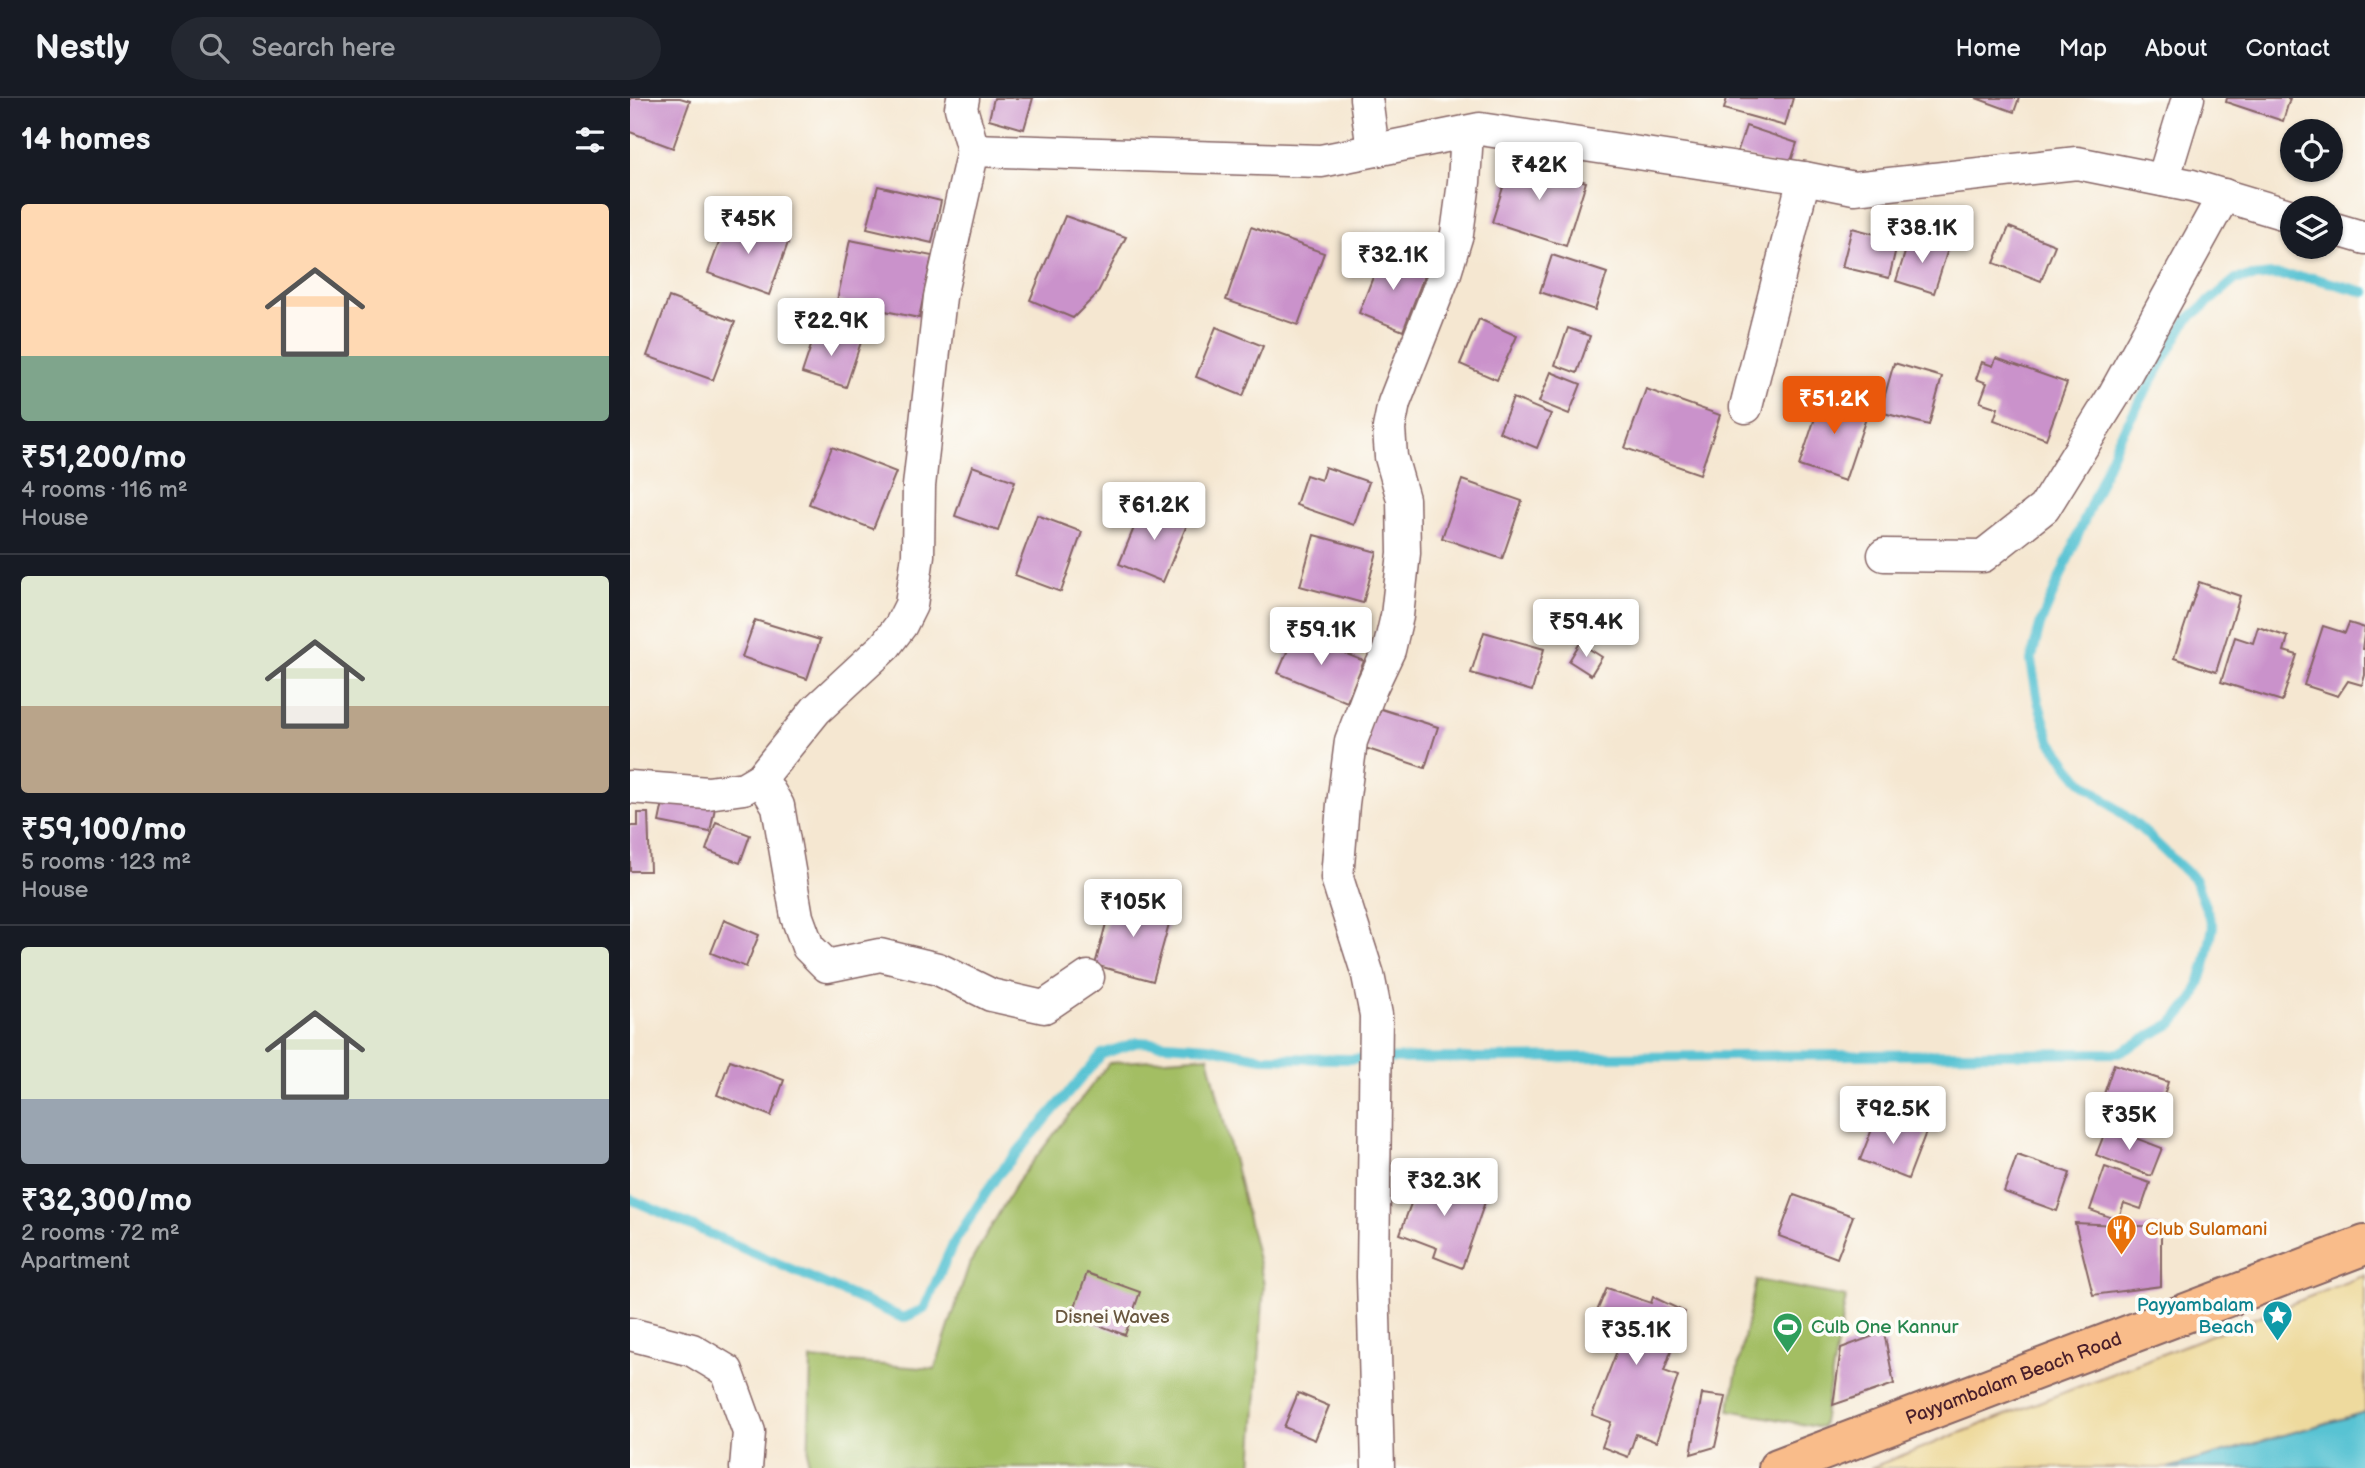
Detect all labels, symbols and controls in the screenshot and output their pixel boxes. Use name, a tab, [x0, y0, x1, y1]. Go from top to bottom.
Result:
search box	[171, 17, 661, 80]
text: Nestly	[35, 28, 129, 68]
icon: search	[195, 29, 233, 67]
text: Search here	[251, 33, 395, 64]
text: Home	[1956, 34, 2021, 63]
text: Map	[2059, 34, 2107, 63]
text: About	[2145, 34, 2207, 63]
text: Contact	[2245, 34, 2330, 63]
map controls	[2280, 119, 2343, 259]
button: locate	[2280, 119, 2343, 182]
icon: filters	[571, 121, 609, 159]
text: 14 homes	[21, 122, 150, 158]
pin: ₹42K	[1498, 142, 1580, 202]
text: ₹42K	[1511, 151, 1567, 179]
button: layers	[2280, 196, 2343, 259]
pin: ₹45K	[707, 197, 789, 256]
text: ₹45K	[720, 205, 776, 233]
pin: ₹38.1K	[1865, 206, 1979, 265]
text: ₹38.1K	[1887, 214, 1957, 242]
pin: ₹32.1K	[1336, 232, 1450, 292]
text: ₹32.1K	[1358, 241, 1428, 269]
icon: home	[252, 249, 378, 375]
pin: ₹22.9K	[774, 299, 888, 358]
text: ₹22.9K	[794, 307, 868, 335]
pin: ₹51.2K	[1777, 376, 1891, 436]
text: ₹51.2K	[1799, 385, 1869, 413]
text: ₹51,200/mo	[21, 440, 186, 476]
text: 4 rooms · 116 m²	[21, 476, 188, 504]
pin: ₹61.2K	[1097, 482, 1211, 542]
text: ₹61.2K	[1118, 491, 1190, 519]
text: House	[21, 504, 88, 532]
pin: ₹59.4K	[1529, 600, 1643, 659]
pin: ₹59.1K	[1264, 608, 1378, 667]
text: ₹59.4K	[1549, 608, 1623, 636]
text: ₹59.1K	[1286, 616, 1356, 644]
icon: home	[252, 621, 378, 747]
text: ₹59,100/mo	[21, 812, 186, 848]
text: 5 rooms · 123 m²	[21, 848, 191, 876]
text: House	[21, 876, 88, 904]
pin: ₹105K	[1084, 880, 1182, 939]
text: ₹105K	[1100, 888, 1166, 916]
icon: home	[252, 992, 378, 1118]
pin: ₹92.5K	[1836, 1086, 1950, 1146]
pin: ₹35K	[2088, 1093, 2170, 1152]
text: ₹92.5K	[1856, 1095, 1930, 1123]
text: ₹35K	[2101, 1101, 2157, 1129]
pin: ₹32.3K	[1387, 1158, 1501, 1218]
text: ₹32.3K	[1407, 1167, 1481, 1195]
text: ₹32,300/mo	[21, 1183, 192, 1219]
restaurant icon: Club Sulamani	[2105, 1212, 2139, 1256]
place label: Club Sulamani	[2145, 1218, 2267, 1241]
text: 2 rooms · 72 m²	[21, 1219, 180, 1247]
text: Apartment	[21, 1247, 130, 1275]
place label: Payyambalam Beach	[2137, 1294, 2254, 1339]
place icon: Payyambalam Beach	[2260, 1299, 2294, 1343]
park label: Disnei Waves	[1054, 1306, 1170, 1329]
pin: ₹35.1K	[1579, 1308, 1693, 1367]
sports icon: Culb One Kannur	[1771, 1310, 1805, 1354]
text: ₹35.1K	[1601, 1316, 1671, 1344]
place label: Culb One Kannur	[1811, 1316, 1959, 1339]
street label: Payyambalam Beach Road	[1902, 1327, 2125, 1430]

